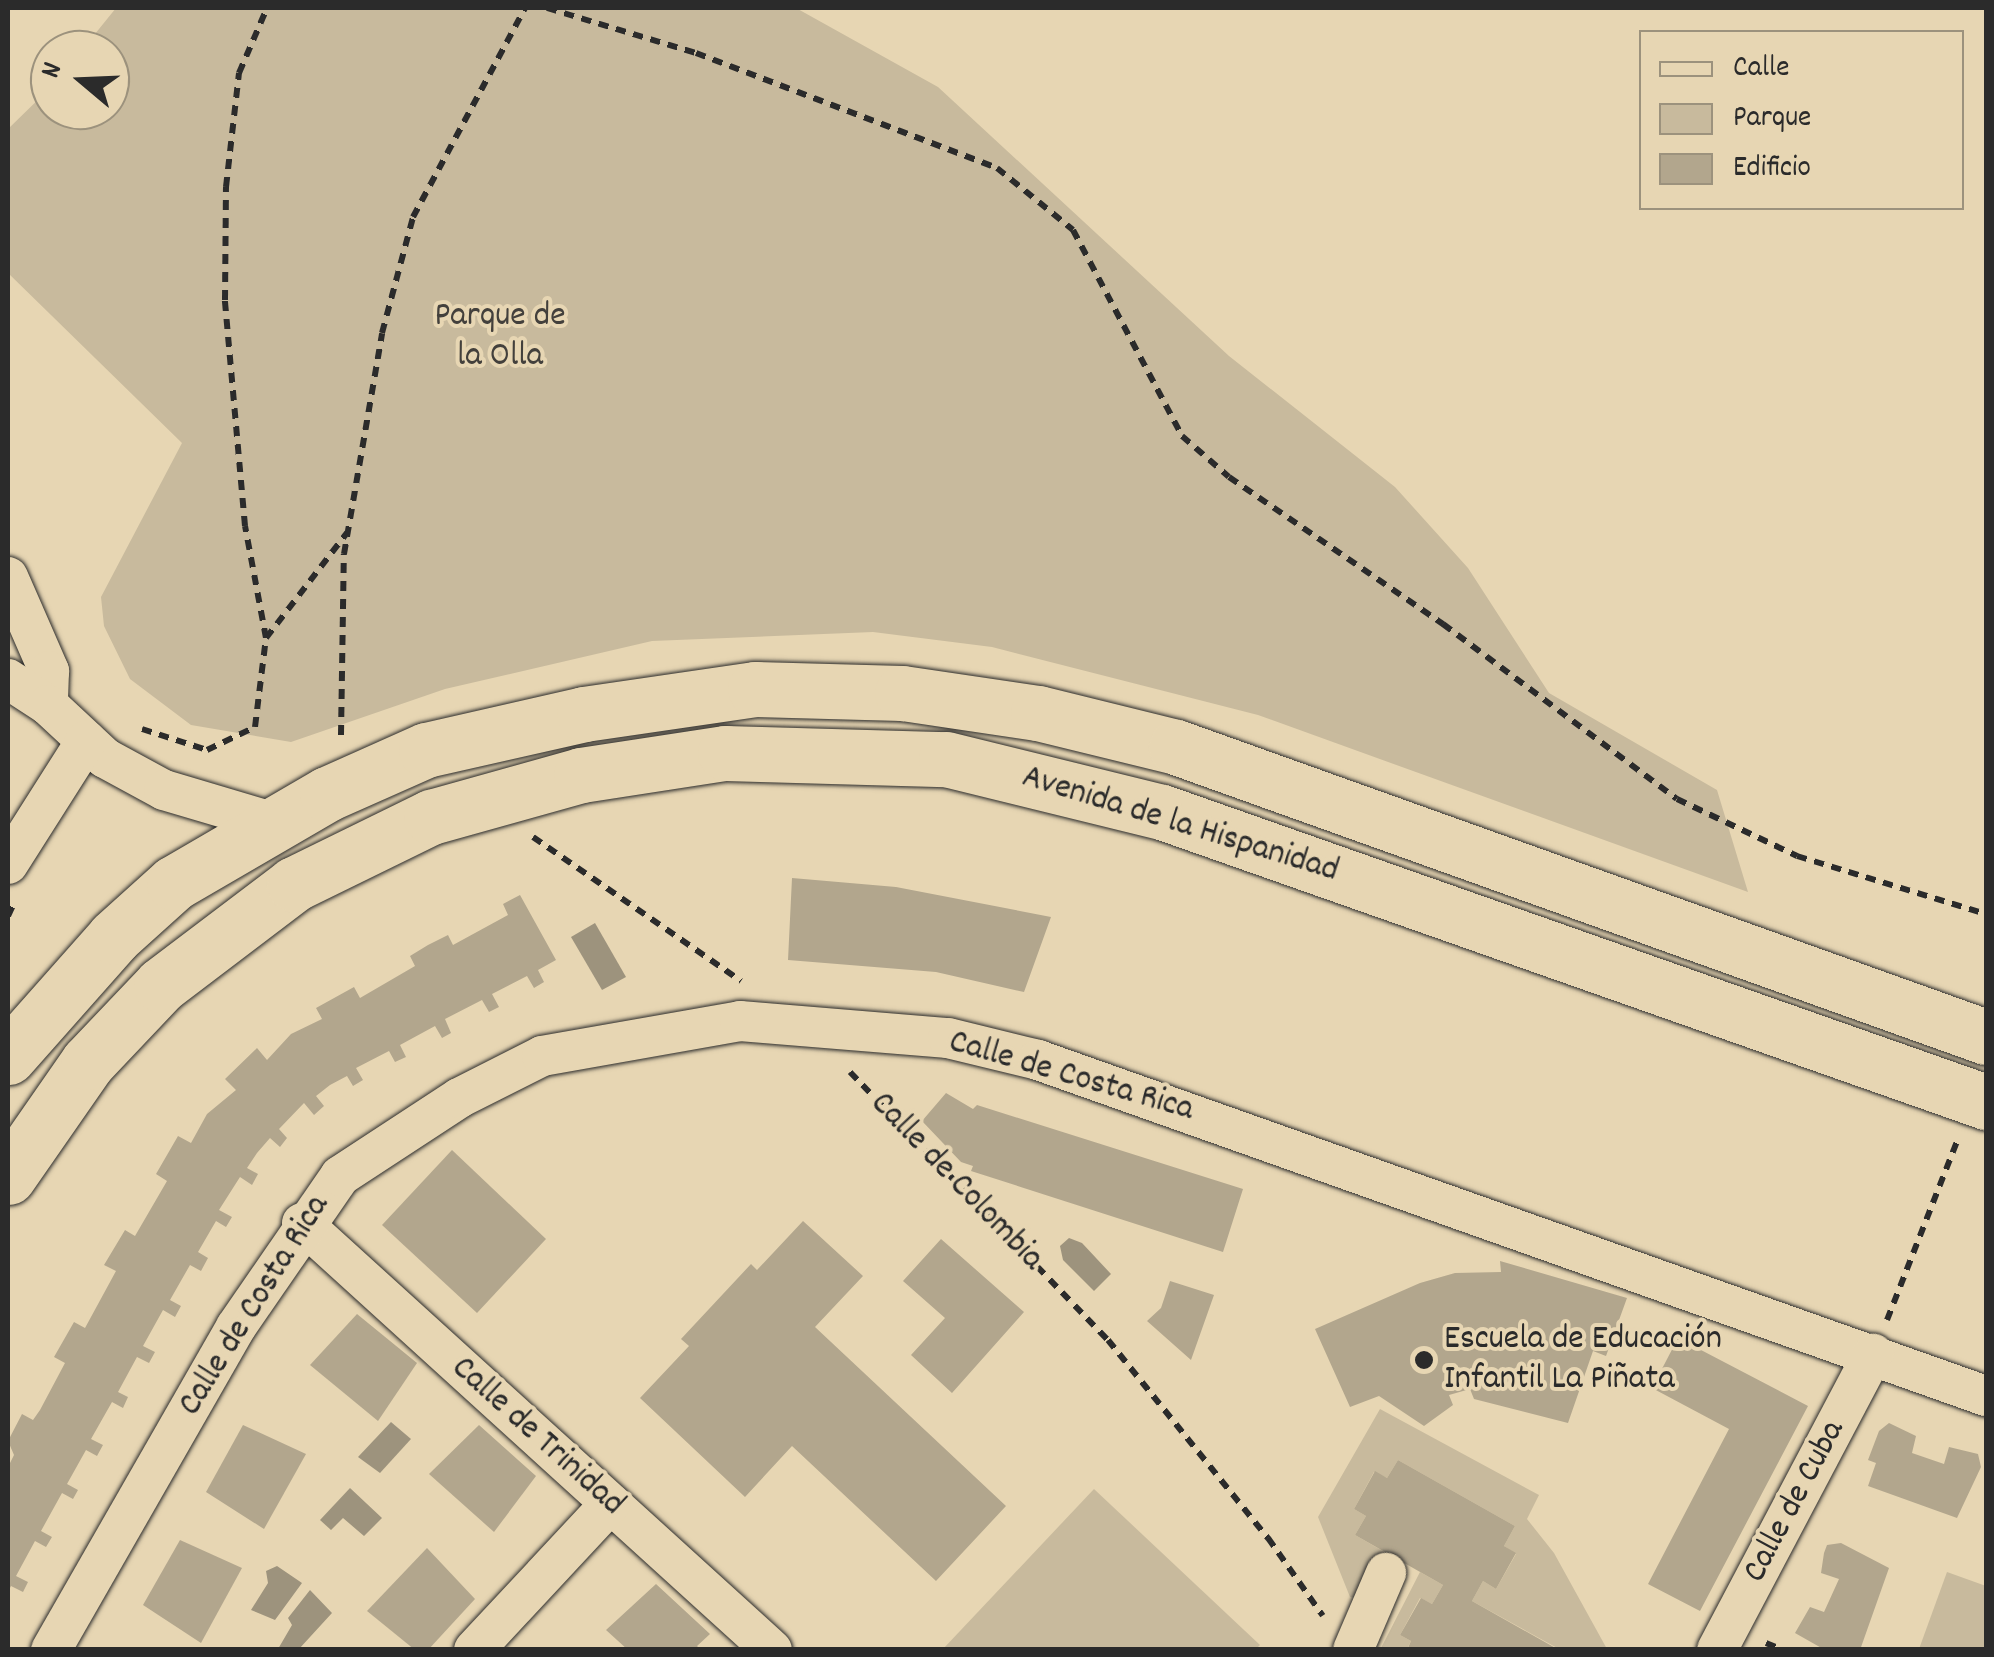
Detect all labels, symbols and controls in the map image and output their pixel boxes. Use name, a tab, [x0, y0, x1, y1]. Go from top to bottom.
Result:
north arrow	[30, 30, 130, 130]
legend	[1639, 30, 1964, 210]
text: Calle	[1733, 48, 1789, 91]
text: N	[32, 58, 75, 84]
text: Parque	[1733, 98, 1811, 141]
text: Edificio	[1733, 148, 1811, 191]
park label: Parque de la Olla	[434, 296, 566, 378]
street label: Avenida de la Hispanidad	[1017, 757, 1343, 893]
street label: Calle de Costa Rica	[944, 1022, 1198, 1132]
street label: Calle de Colombia	[860, 1084, 1052, 1280]
street label: Calle de Costa Rica	[170, 1188, 340, 1424]
place label: Escuela de Educación Infantil La Piñata	[1444, 1319, 1722, 1401]
street label: Calle de Trinidad	[442, 1348, 632, 1526]
marker: Escuela de Educación Infantil La Piñata	[1413, 1349, 1435, 1371]
street label: Calle de Cuba	[1735, 1414, 1855, 1590]

